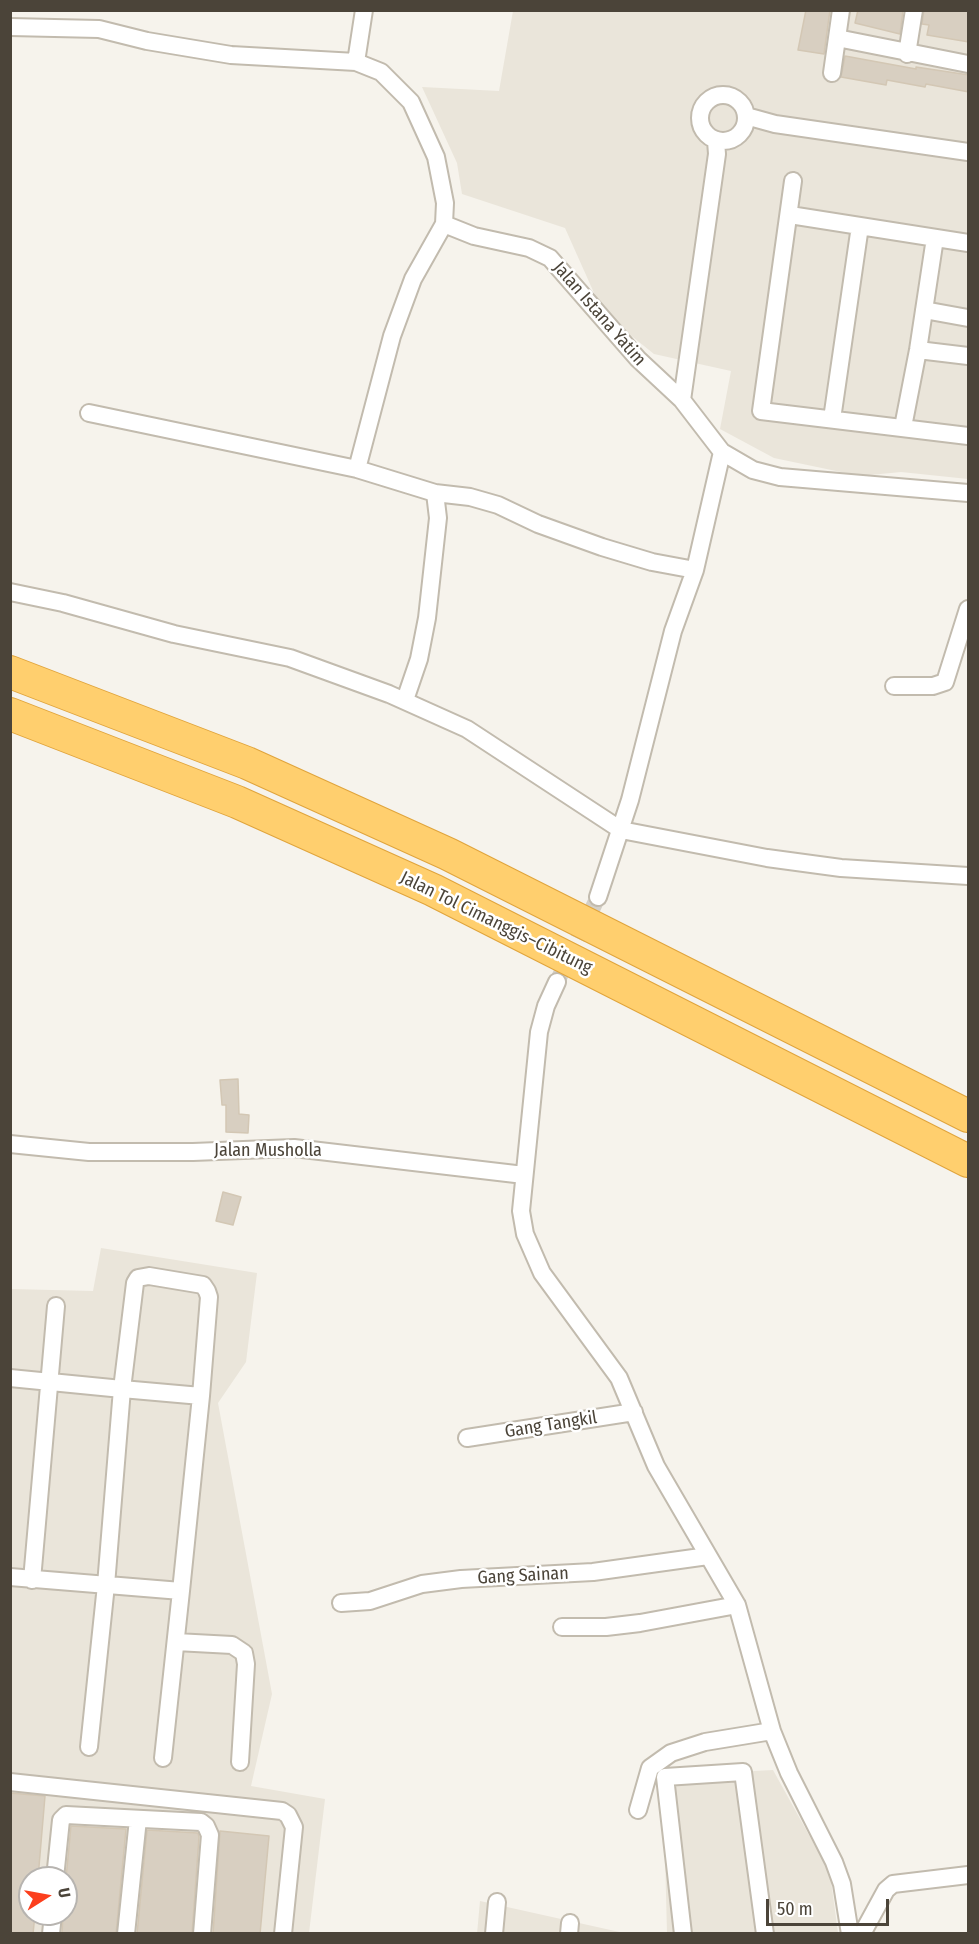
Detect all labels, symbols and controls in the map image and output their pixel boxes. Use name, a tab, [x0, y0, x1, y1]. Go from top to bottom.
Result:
street label: Jalan Istana Yatim	[548, 258, 650, 370]
street label: Jalan Tol Cimanggis–Cibitung	[396, 867, 596, 979]
street label: Jalan Musholla	[214, 1140, 322, 1162]
street label: Gang Tangkil	[503, 1407, 599, 1443]
street label: Gang Sainan	[477, 1563, 569, 1589]
north arrow	[18, 1866, 78, 1926]
text: U	[54, 1886, 74, 1899]
scale bar	[769, 1887, 892, 1925]
text: 50 m	[777, 1898, 813, 1920]

